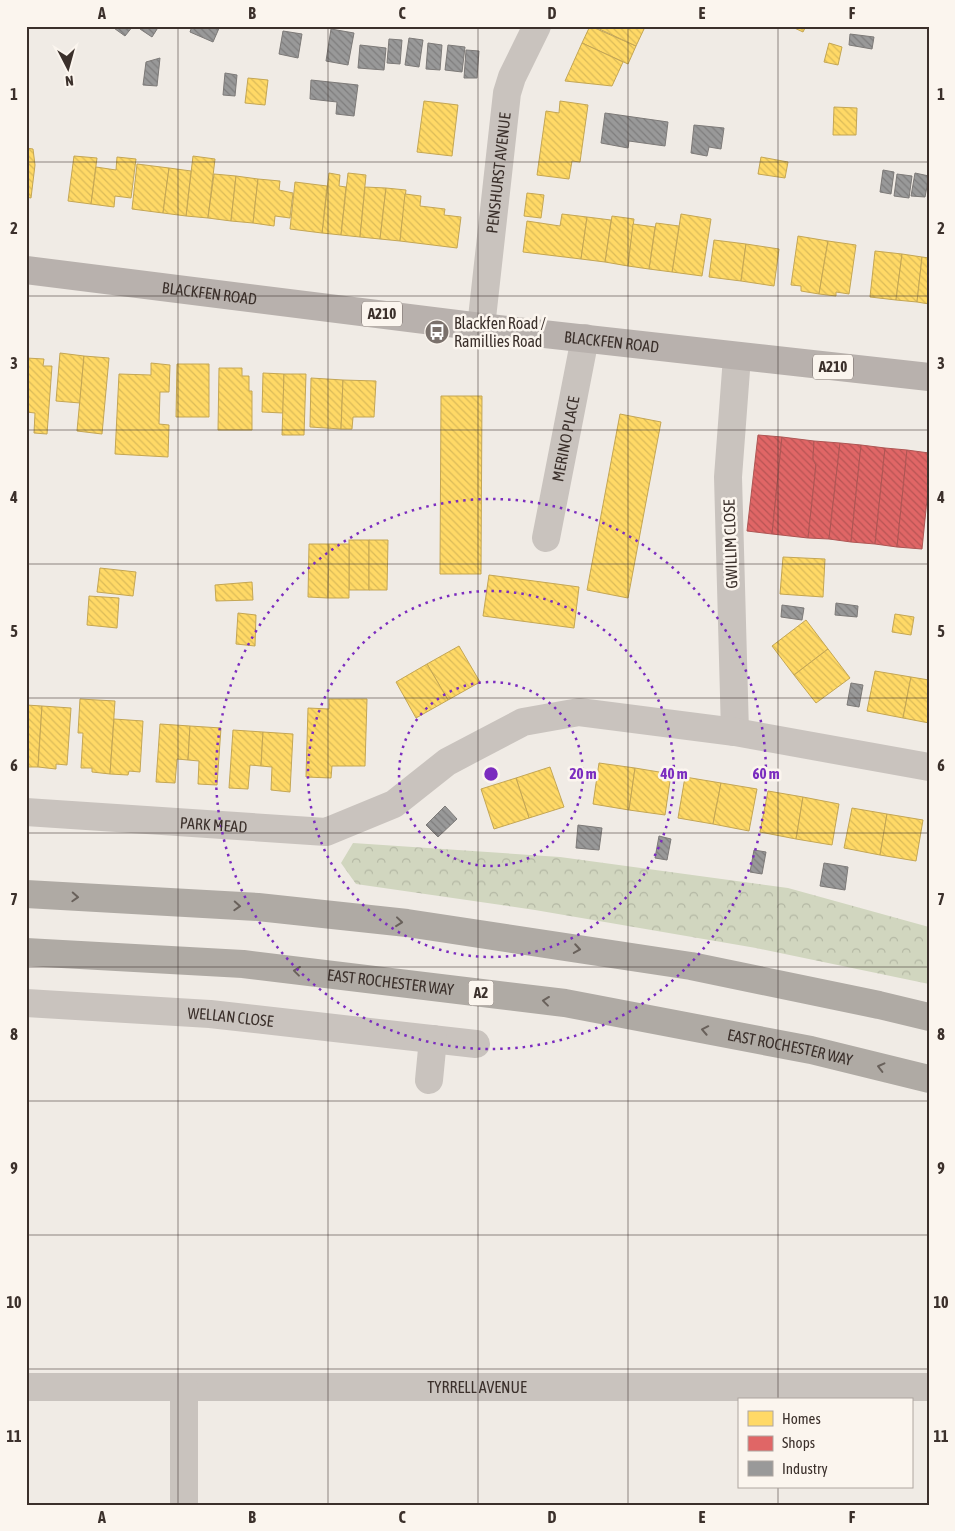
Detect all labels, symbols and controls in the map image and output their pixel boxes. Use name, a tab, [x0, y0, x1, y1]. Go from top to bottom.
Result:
text: A	[97, 4, 106, 22]
text: B	[248, 4, 256, 22]
text: C	[398, 4, 406, 22]
text: D	[548, 4, 557, 22]
text: E	[699, 4, 706, 22]
text: F	[849, 4, 856, 22]
north arrow	[42, 42, 92, 92]
text: N	[64, 73, 74, 89]
text: 1	[10, 85, 18, 103]
text: 1	[937, 85, 945, 103]
street label: PENSHURST AVENUE	[482, 111, 514, 234]
text: 2	[10, 219, 18, 237]
text: 2	[937, 219, 945, 237]
street label: BLACKFEN ROAD	[161, 278, 258, 308]
road number: A210	[362, 302, 402, 326]
place label: Blackfen Road / Ramillies Road	[454, 314, 547, 350]
bus stop icon: Blackfen Road / Ramillies Road	[424, 319, 450, 345]
street label: BLACKFEN ROAD	[563, 327, 660, 356]
text: 3	[10, 354, 18, 372]
road number: A210	[813, 354, 853, 380]
text: 3	[937, 354, 945, 372]
street label: MERINO PLACE	[548, 394, 582, 483]
text: 4	[9, 488, 18, 506]
text: 4	[936, 488, 945, 506]
street label: GWILLIM CLOSE	[719, 499, 741, 589]
text: 5	[10, 622, 18, 640]
text: 5	[937, 622, 945, 640]
text: 6	[10, 756, 18, 774]
text: 6	[937, 756, 945, 774]
centre of rings	[482, 765, 500, 783]
text: 20 m	[570, 765, 597, 782]
text: 40 m	[660, 765, 688, 782]
text: 60 m	[753, 765, 780, 782]
street label: PARK MEAD	[179, 813, 248, 836]
text: 7	[10, 890, 18, 908]
text: 7	[937, 890, 945, 908]
one-way arrow	[71, 891, 79, 902]
one-way arrow	[233, 901, 241, 912]
one-way arrow	[395, 916, 403, 927]
one-way arrow	[573, 943, 581, 954]
street label: EAST ROCHESTER WAY	[326, 965, 456, 999]
one-way arrow	[293, 966, 302, 976]
road number: A2	[468, 980, 494, 1006]
one-way arrow	[541, 996, 549, 1007]
street label: WELLAN CLOSE	[187, 1004, 275, 1030]
text: 8	[10, 1025, 18, 1043]
one-way arrow	[701, 1025, 710, 1036]
street label: EAST ROCHESTER WAY	[726, 1025, 855, 1069]
text: 8	[937, 1025, 945, 1043]
one-way arrow	[877, 1062, 886, 1073]
text: 9	[10, 1159, 18, 1177]
text: 9	[937, 1159, 945, 1177]
text: 10	[6, 1293, 22, 1311]
text: 10	[933, 1293, 949, 1311]
street label: TYRRELL AVENUE	[427, 1378, 527, 1396]
legend	[738, 1398, 912, 1488]
text: Homes	[782, 1410, 821, 1427]
text: 11	[6, 1427, 22, 1445]
text: 11	[933, 1427, 949, 1445]
text: Shops	[782, 1434, 815, 1451]
text: Industry	[782, 1460, 828, 1477]
text: A	[97, 1508, 106, 1526]
text: B	[248, 1508, 256, 1526]
text: C	[398, 1508, 406, 1526]
text: D	[548, 1508, 557, 1526]
text: E	[699, 1508, 706, 1526]
text: F	[849, 1508, 856, 1526]

